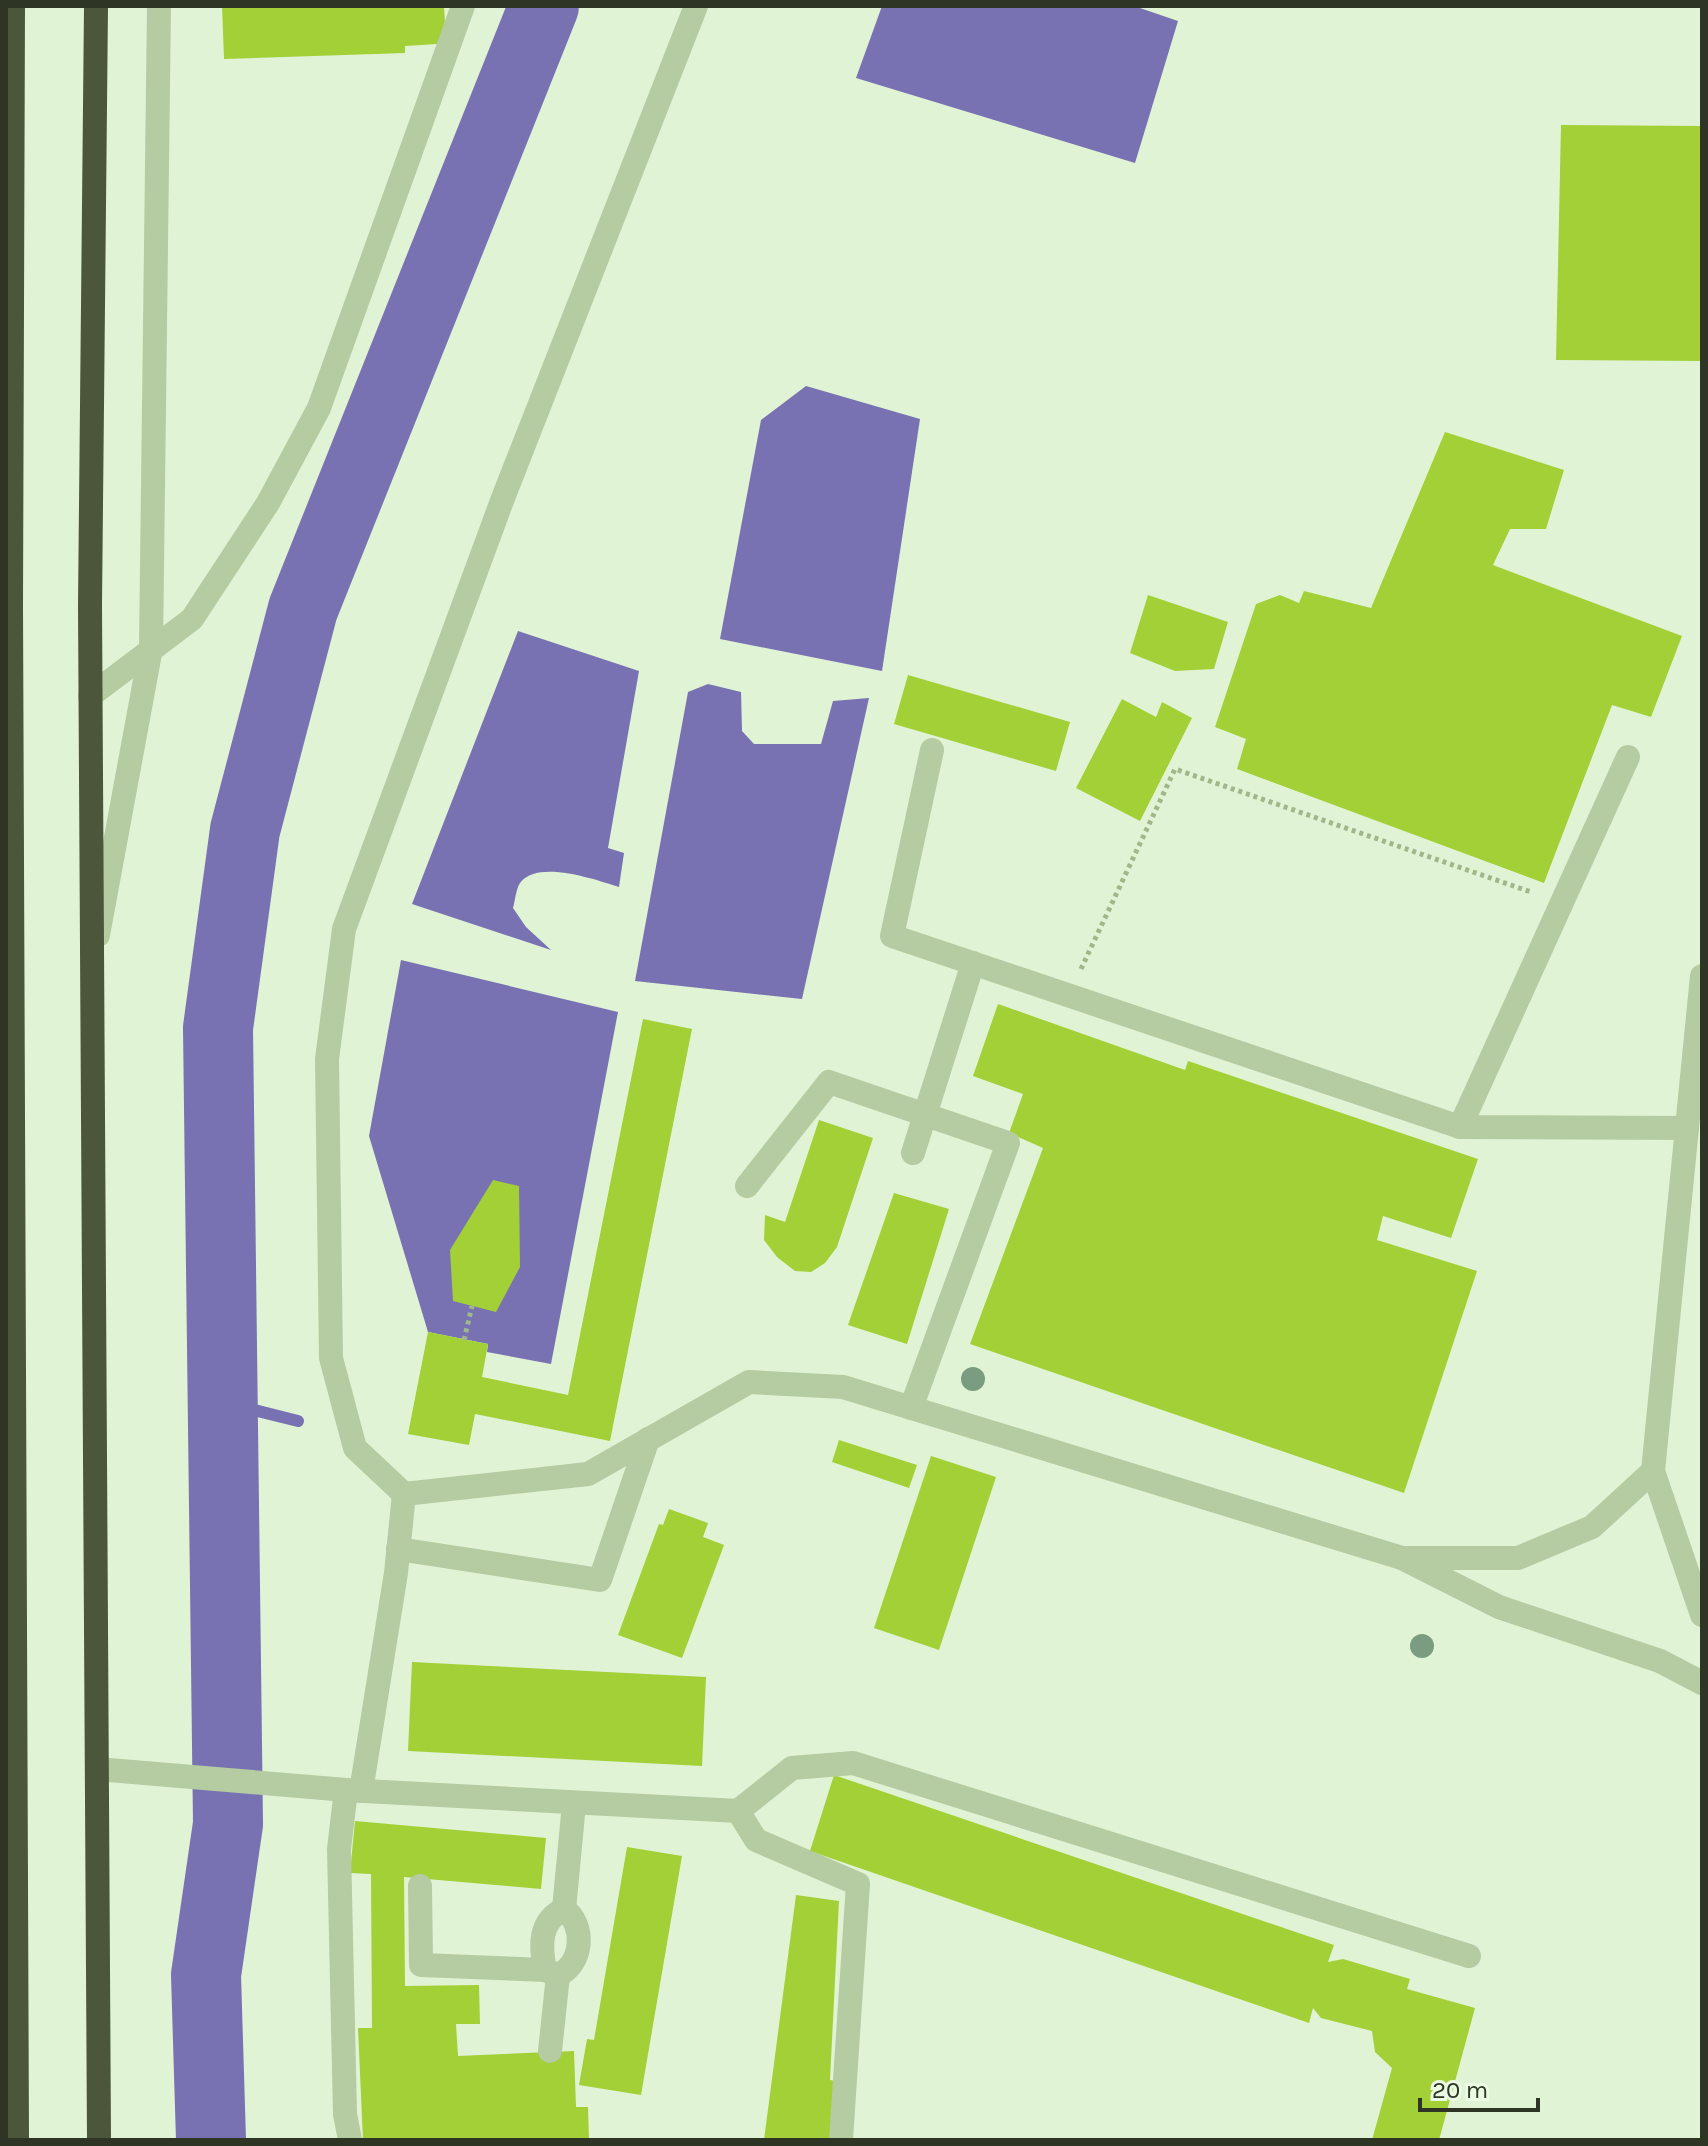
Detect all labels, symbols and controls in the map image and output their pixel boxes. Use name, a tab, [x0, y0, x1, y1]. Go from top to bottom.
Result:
scale bar	[1420, 2062, 1538, 2112]
text: 20 m	[1432, 2076, 1488, 2104]

